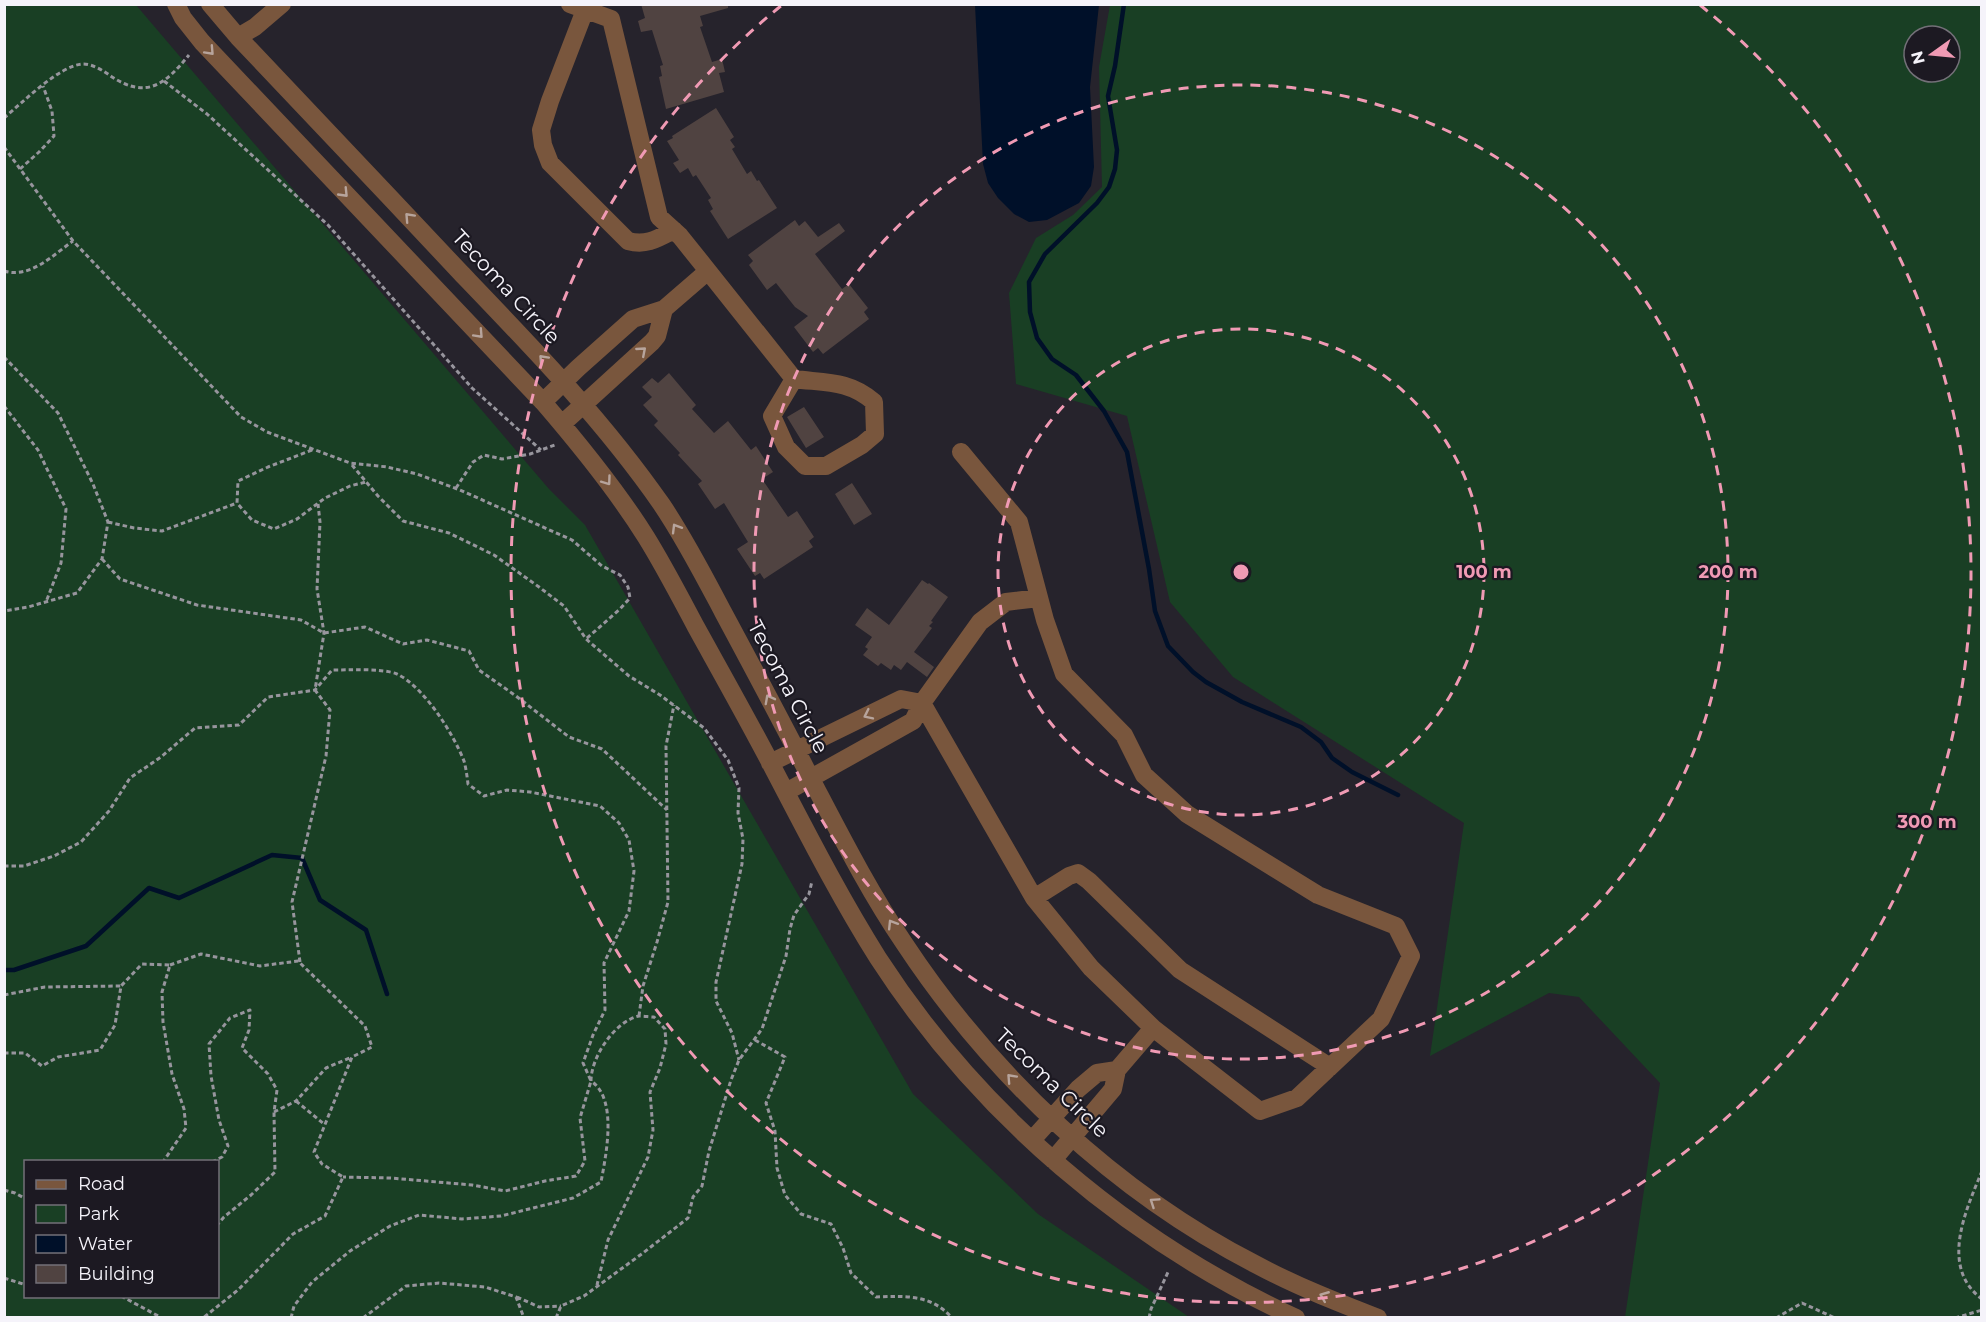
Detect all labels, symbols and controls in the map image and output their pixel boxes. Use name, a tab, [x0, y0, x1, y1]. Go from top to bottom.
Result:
north arrow	[1902, 24, 1962, 84]
one-way arrow	[203, 45, 214, 55]
text: N	[1907, 49, 1929, 66]
one-way arrow	[337, 185, 348, 196]
one-way arrow	[405, 214, 416, 225]
street label: Tecoma Circle	[447, 224, 566, 349]
one-way arrow	[472, 327, 483, 338]
one-way arrow	[636, 347, 646, 358]
one-way arrow	[539, 355, 550, 365]
one-way arrow	[600, 474, 611, 485]
one-way arrow	[672, 524, 684, 534]
text: 100 m	[1456, 561, 1512, 583]
text: 200 m	[1698, 561, 1758, 583]
centre of rings	[1231, 562, 1251, 582]
street label: Tecoma Circle	[743, 616, 834, 758]
one-way arrow	[765, 695, 777, 706]
one-way arrow	[863, 708, 874, 720]
text: 300 m	[1896, 811, 1957, 833]
one-way arrow	[887, 920, 899, 930]
street label: Tecoma Circle	[991, 1023, 1114, 1143]
one-way arrow	[1007, 1074, 1018, 1084]
legend	[24, 1160, 219, 1298]
text: Road	[78, 1173, 125, 1195]
one-way arrow	[1149, 1198, 1160, 1209]
text: Park	[78, 1203, 119, 1225]
text: Water	[78, 1233, 133, 1255]
text: Building	[78, 1263, 155, 1285]
one-way arrow	[1319, 1291, 1330, 1303]

